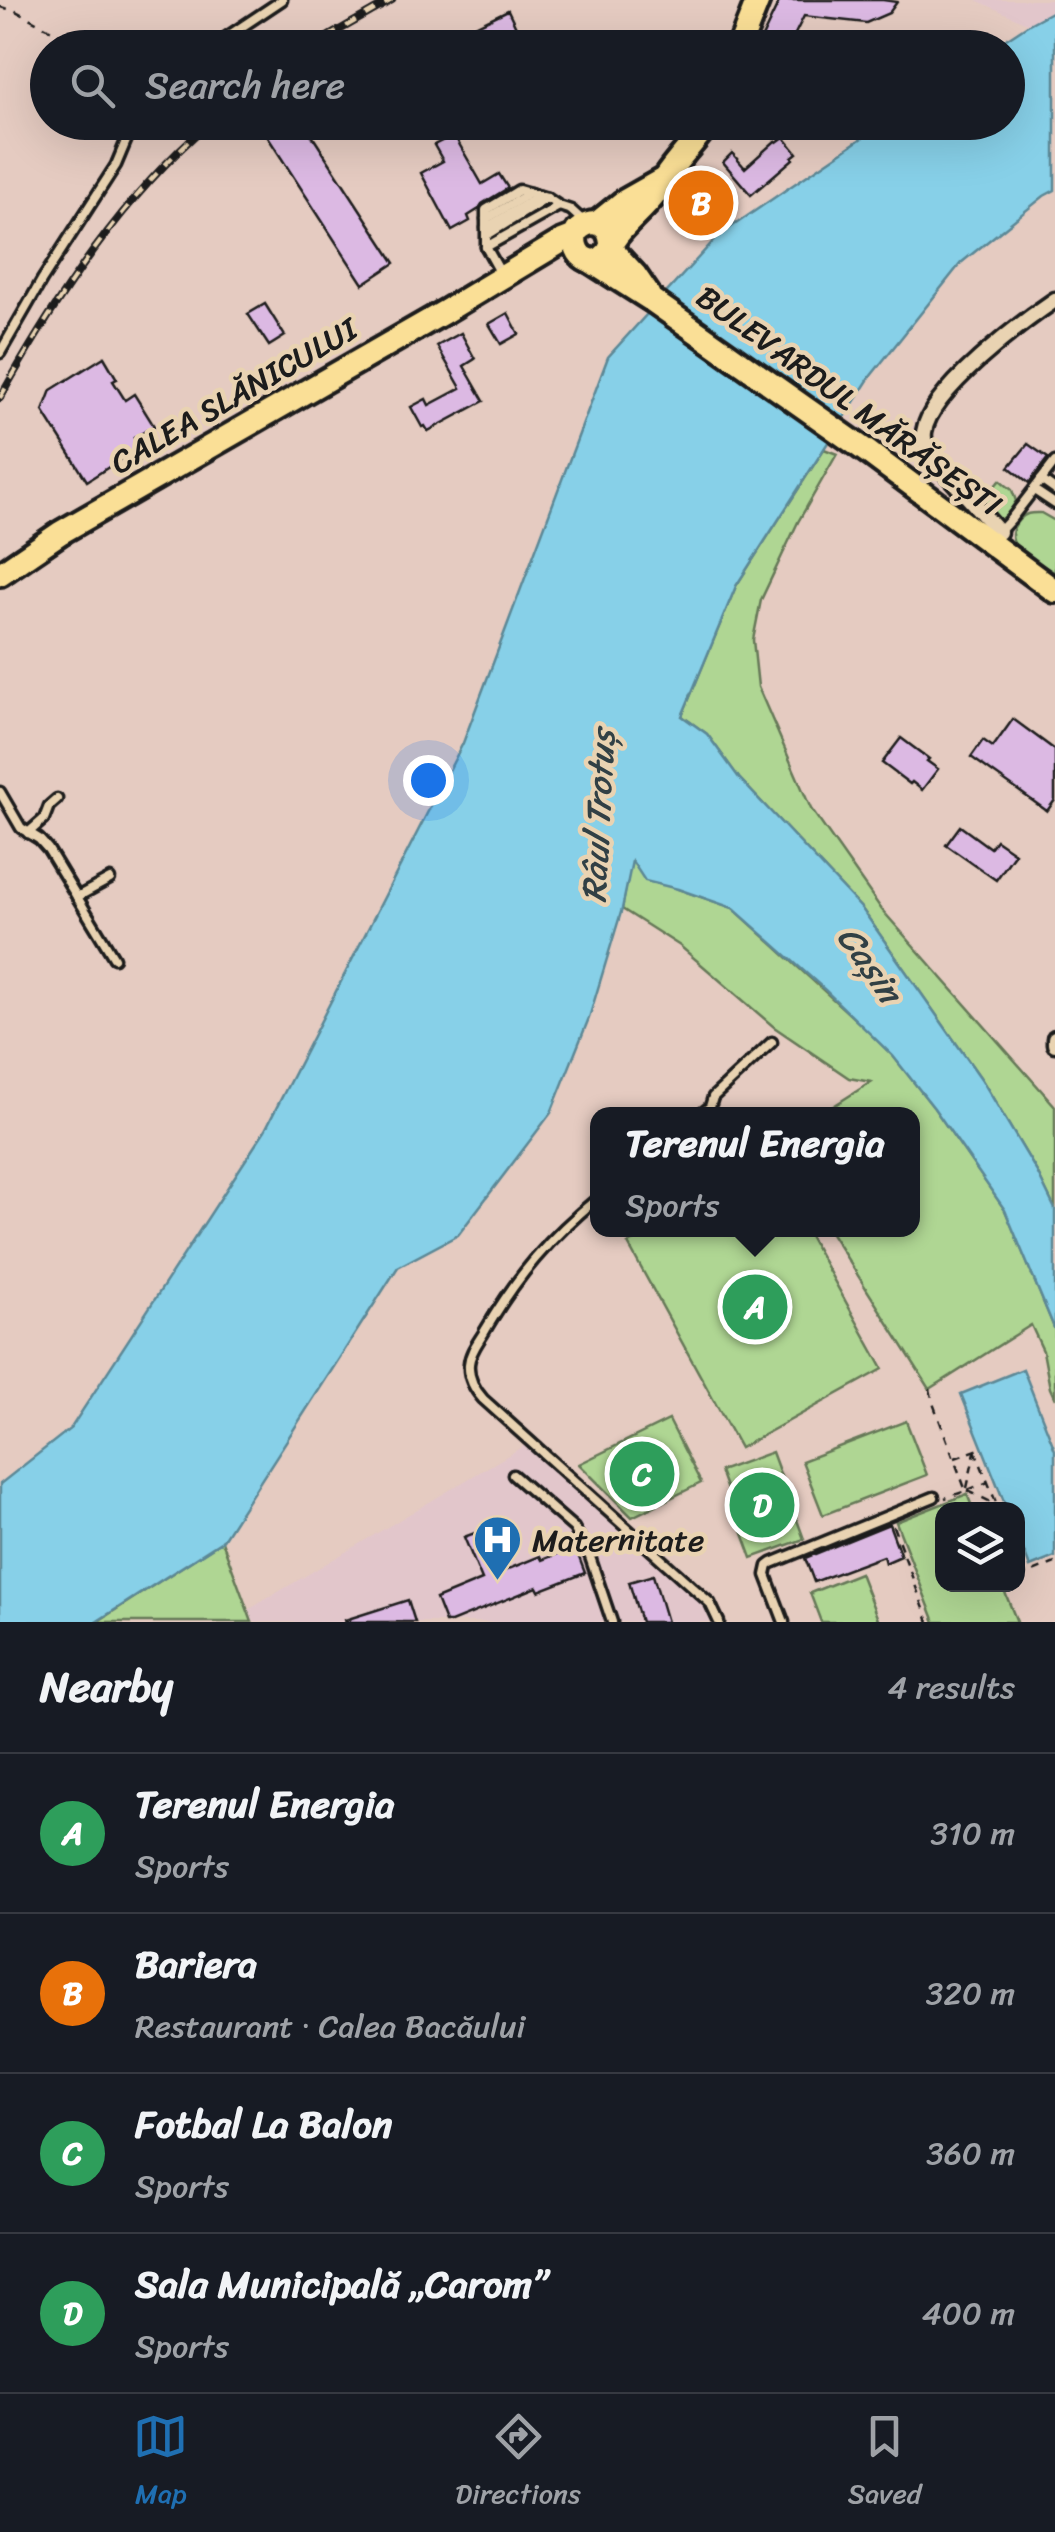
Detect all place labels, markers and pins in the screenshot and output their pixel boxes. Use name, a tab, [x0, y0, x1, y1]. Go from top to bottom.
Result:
pin: B	[668, 166, 734, 240]
pin: A	[722, 1270, 788, 1344]
pin: C	[610, 1436, 674, 1512]
pin: D	[730, 1468, 794, 1542]
place label: Maternitate	[532, 1512, 704, 1569]
hospital icon: Maternitate	[471, 1514, 523, 1582]

